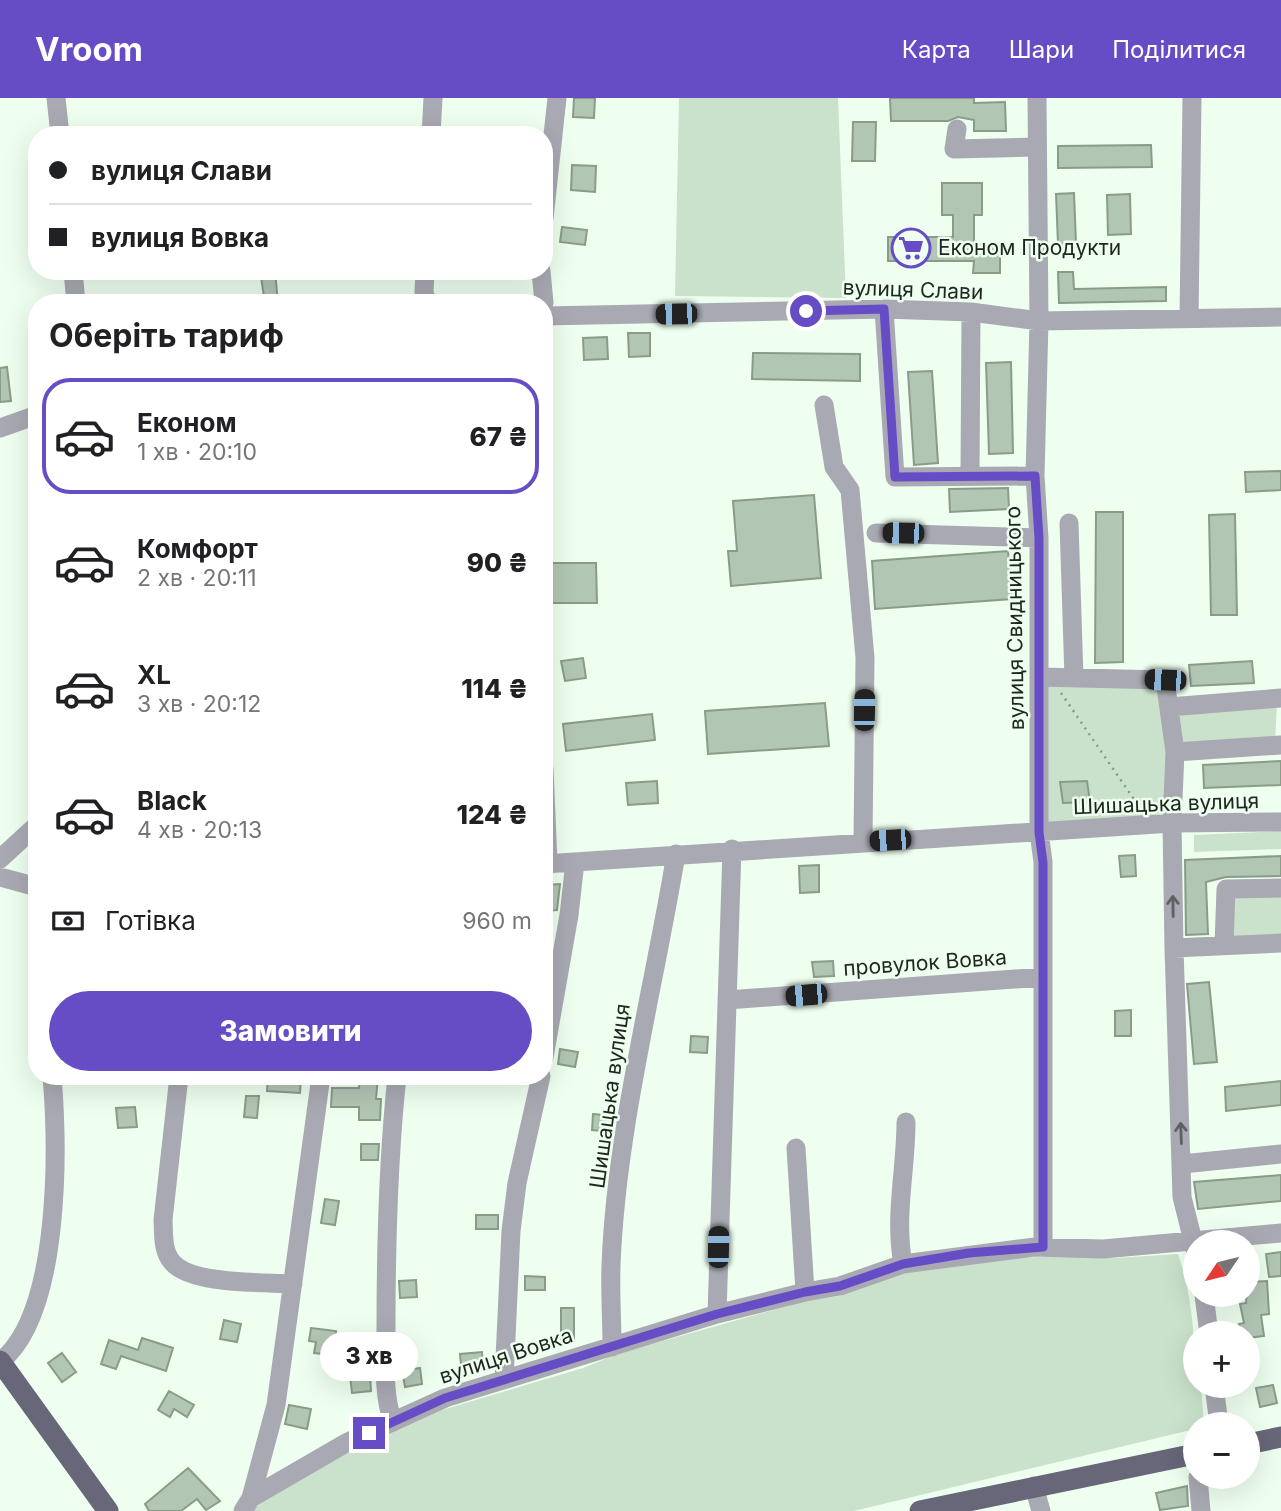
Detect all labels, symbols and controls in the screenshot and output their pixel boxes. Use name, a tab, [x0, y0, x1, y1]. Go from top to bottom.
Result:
text: Vroom	[35, 29, 143, 69]
text: Карта	[902, 35, 971, 64]
text: Шари	[1009, 35, 1074, 64]
text: Поділитися	[1112, 35, 1246, 64]
text: вулиця Слави	[91, 155, 272, 186]
text: вулиця Вовка	[91, 222, 269, 253]
supermarket icon: Економ Продукти	[890, 227, 932, 269]
place label: Економ Продукти	[938, 235, 1121, 260]
street label: вулиця Слави	[842, 275, 984, 304]
route start	[790, 295, 822, 327]
car	[655, 303, 698, 325]
text: Оберіть тариф	[49, 316, 284, 355]
icon: car	[53, 405, 116, 468]
text: Економ	[137, 407, 237, 438]
text: 67 ₴	[470, 421, 528, 452]
text: 1 хв · 20:10	[137, 438, 257, 466]
street label: вулиця Свидницького	[1000, 506, 1029, 730]
car	[882, 522, 925, 544]
icon: car	[53, 531, 116, 594]
text: Комфорт	[137, 533, 258, 564]
text: 90 ₴	[467, 547, 528, 578]
text: 2 хв · 20:11	[137, 564, 256, 592]
icon: car	[53, 657, 116, 720]
text: XL	[137, 659, 171, 690]
car	[1144, 669, 1187, 691]
text: 114 ₴	[461, 673, 528, 704]
car	[854, 689, 875, 731]
text: 3 хв · 20:12	[137, 690, 261, 718]
icon: car	[53, 783, 116, 846]
text: Black	[137, 785, 207, 816]
street label: Шишацька вулиця	[1072, 788, 1260, 819]
text: 124 ₴	[456, 799, 528, 830]
text: 4 хв · 20:13	[137, 816, 262, 844]
car	[869, 828, 912, 852]
one-way arrow	[1166, 895, 1180, 918]
icon: cash	[49, 902, 87, 940]
text: Готівка	[105, 905, 196, 936]
text: 960 m	[462, 907, 532, 935]
street label: провулок Вовка	[842, 944, 1008, 981]
car	[785, 983, 828, 1007]
button: Замовити	[49, 991, 532, 1071]
street label: Шишацька вулиця	[584, 1002, 635, 1190]
one-way arrow	[1174, 1122, 1187, 1145]
car	[708, 1226, 729, 1268]
north arrow	[1183, 1230, 1260, 1307]
map controls	[1183, 1230, 1260, 1489]
button: +	[1183, 1321, 1260, 1398]
street label: вулиця Вовка	[436, 1322, 576, 1389]
callout: 3 хв	[320, 1332, 418, 1380]
text: 3 хв	[345, 1342, 393, 1370]
button: −	[1183, 1412, 1260, 1489]
route end	[353, 1417, 385, 1449]

